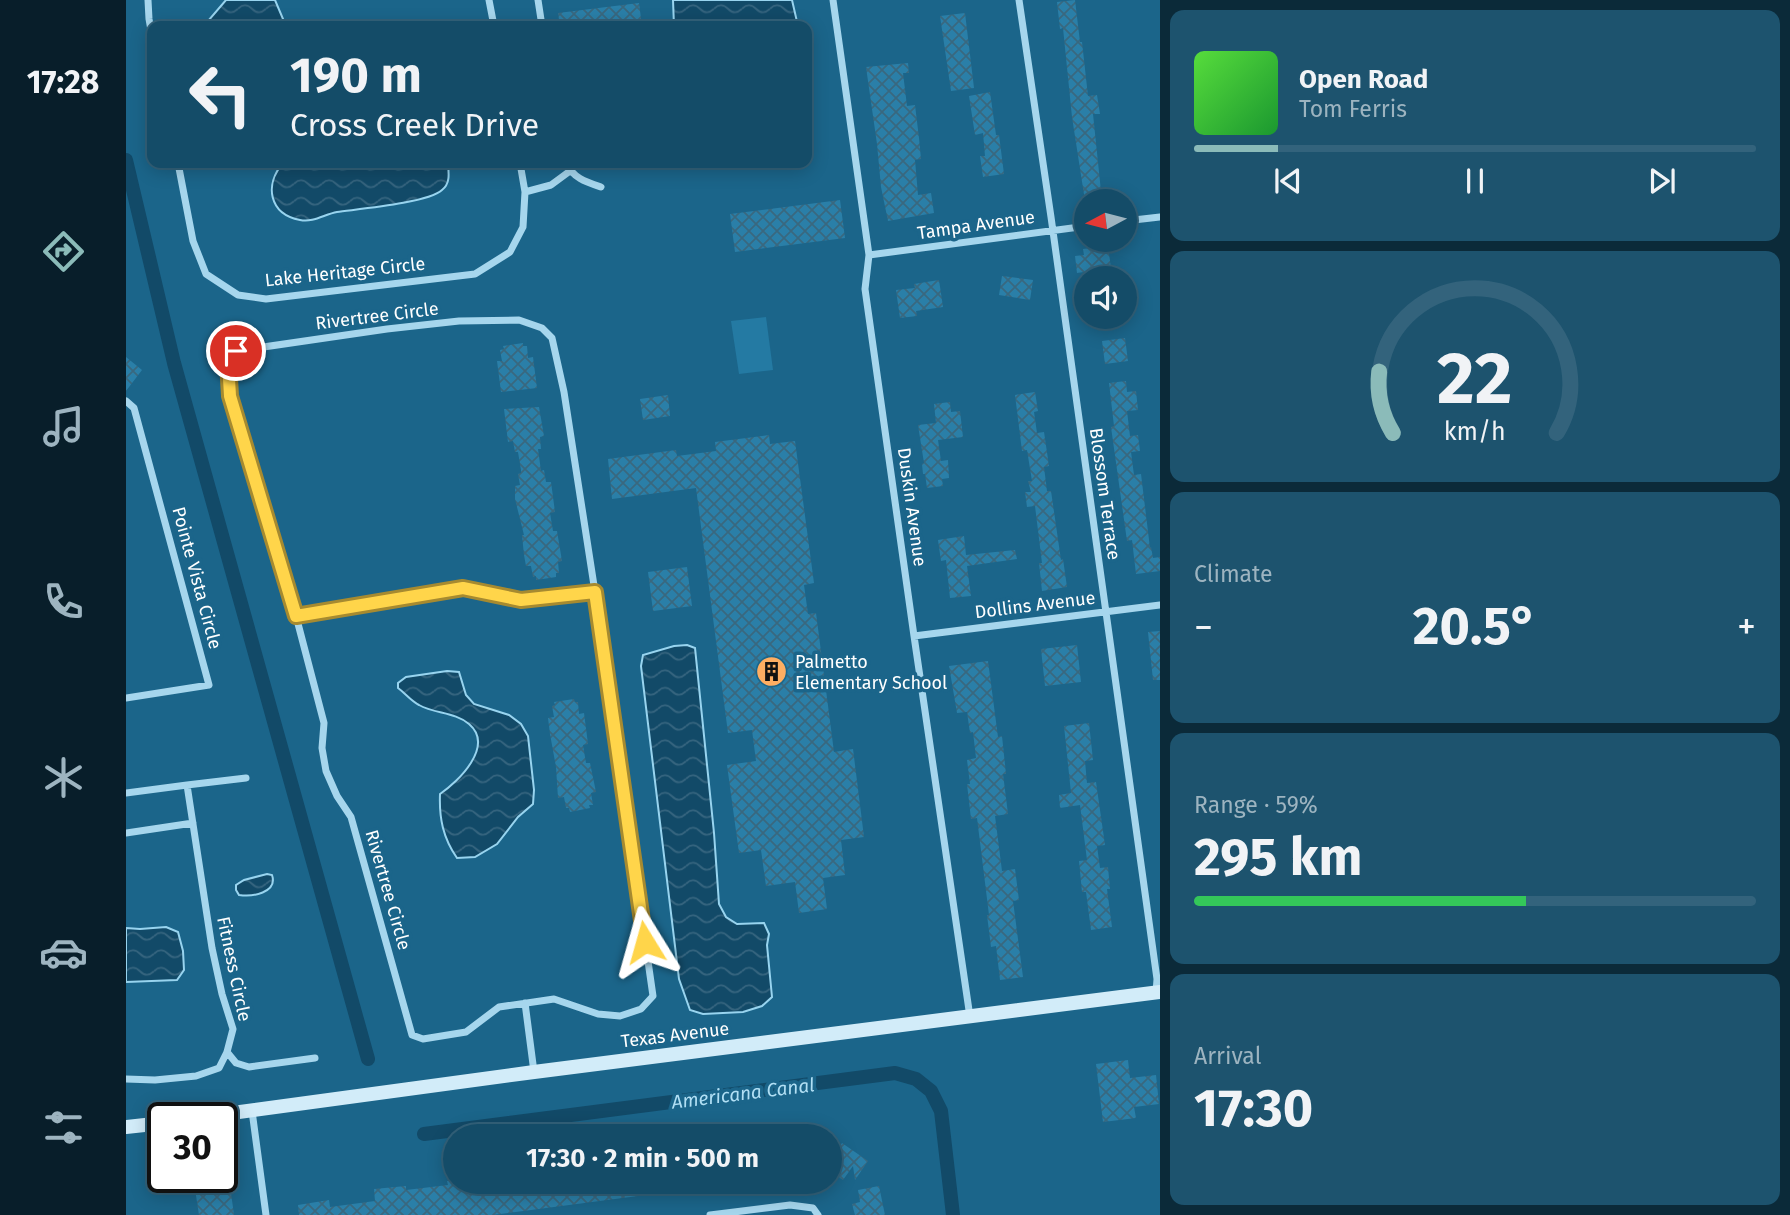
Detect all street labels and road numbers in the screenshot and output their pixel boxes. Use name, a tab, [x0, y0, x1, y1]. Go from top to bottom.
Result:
street label: Tampa Avenue	[916, 206, 1036, 244]
street label: Lake Heritage Circle	[264, 253, 426, 291]
street label: Rivertree Circle	[314, 298, 440, 334]
street label: Blossom Terrace	[1085, 427, 1125, 561]
street label: Duskin Avenue	[893, 446, 931, 568]
street label: Pointe Vista Circle	[167, 504, 227, 652]
street label: Dollins Avenue	[974, 587, 1096, 623]
street label: Rivertree Circle	[360, 827, 416, 953]
street label: Fitness Circle	[212, 915, 256, 1023]
street label: Texas Avenue	[620, 1017, 730, 1053]

